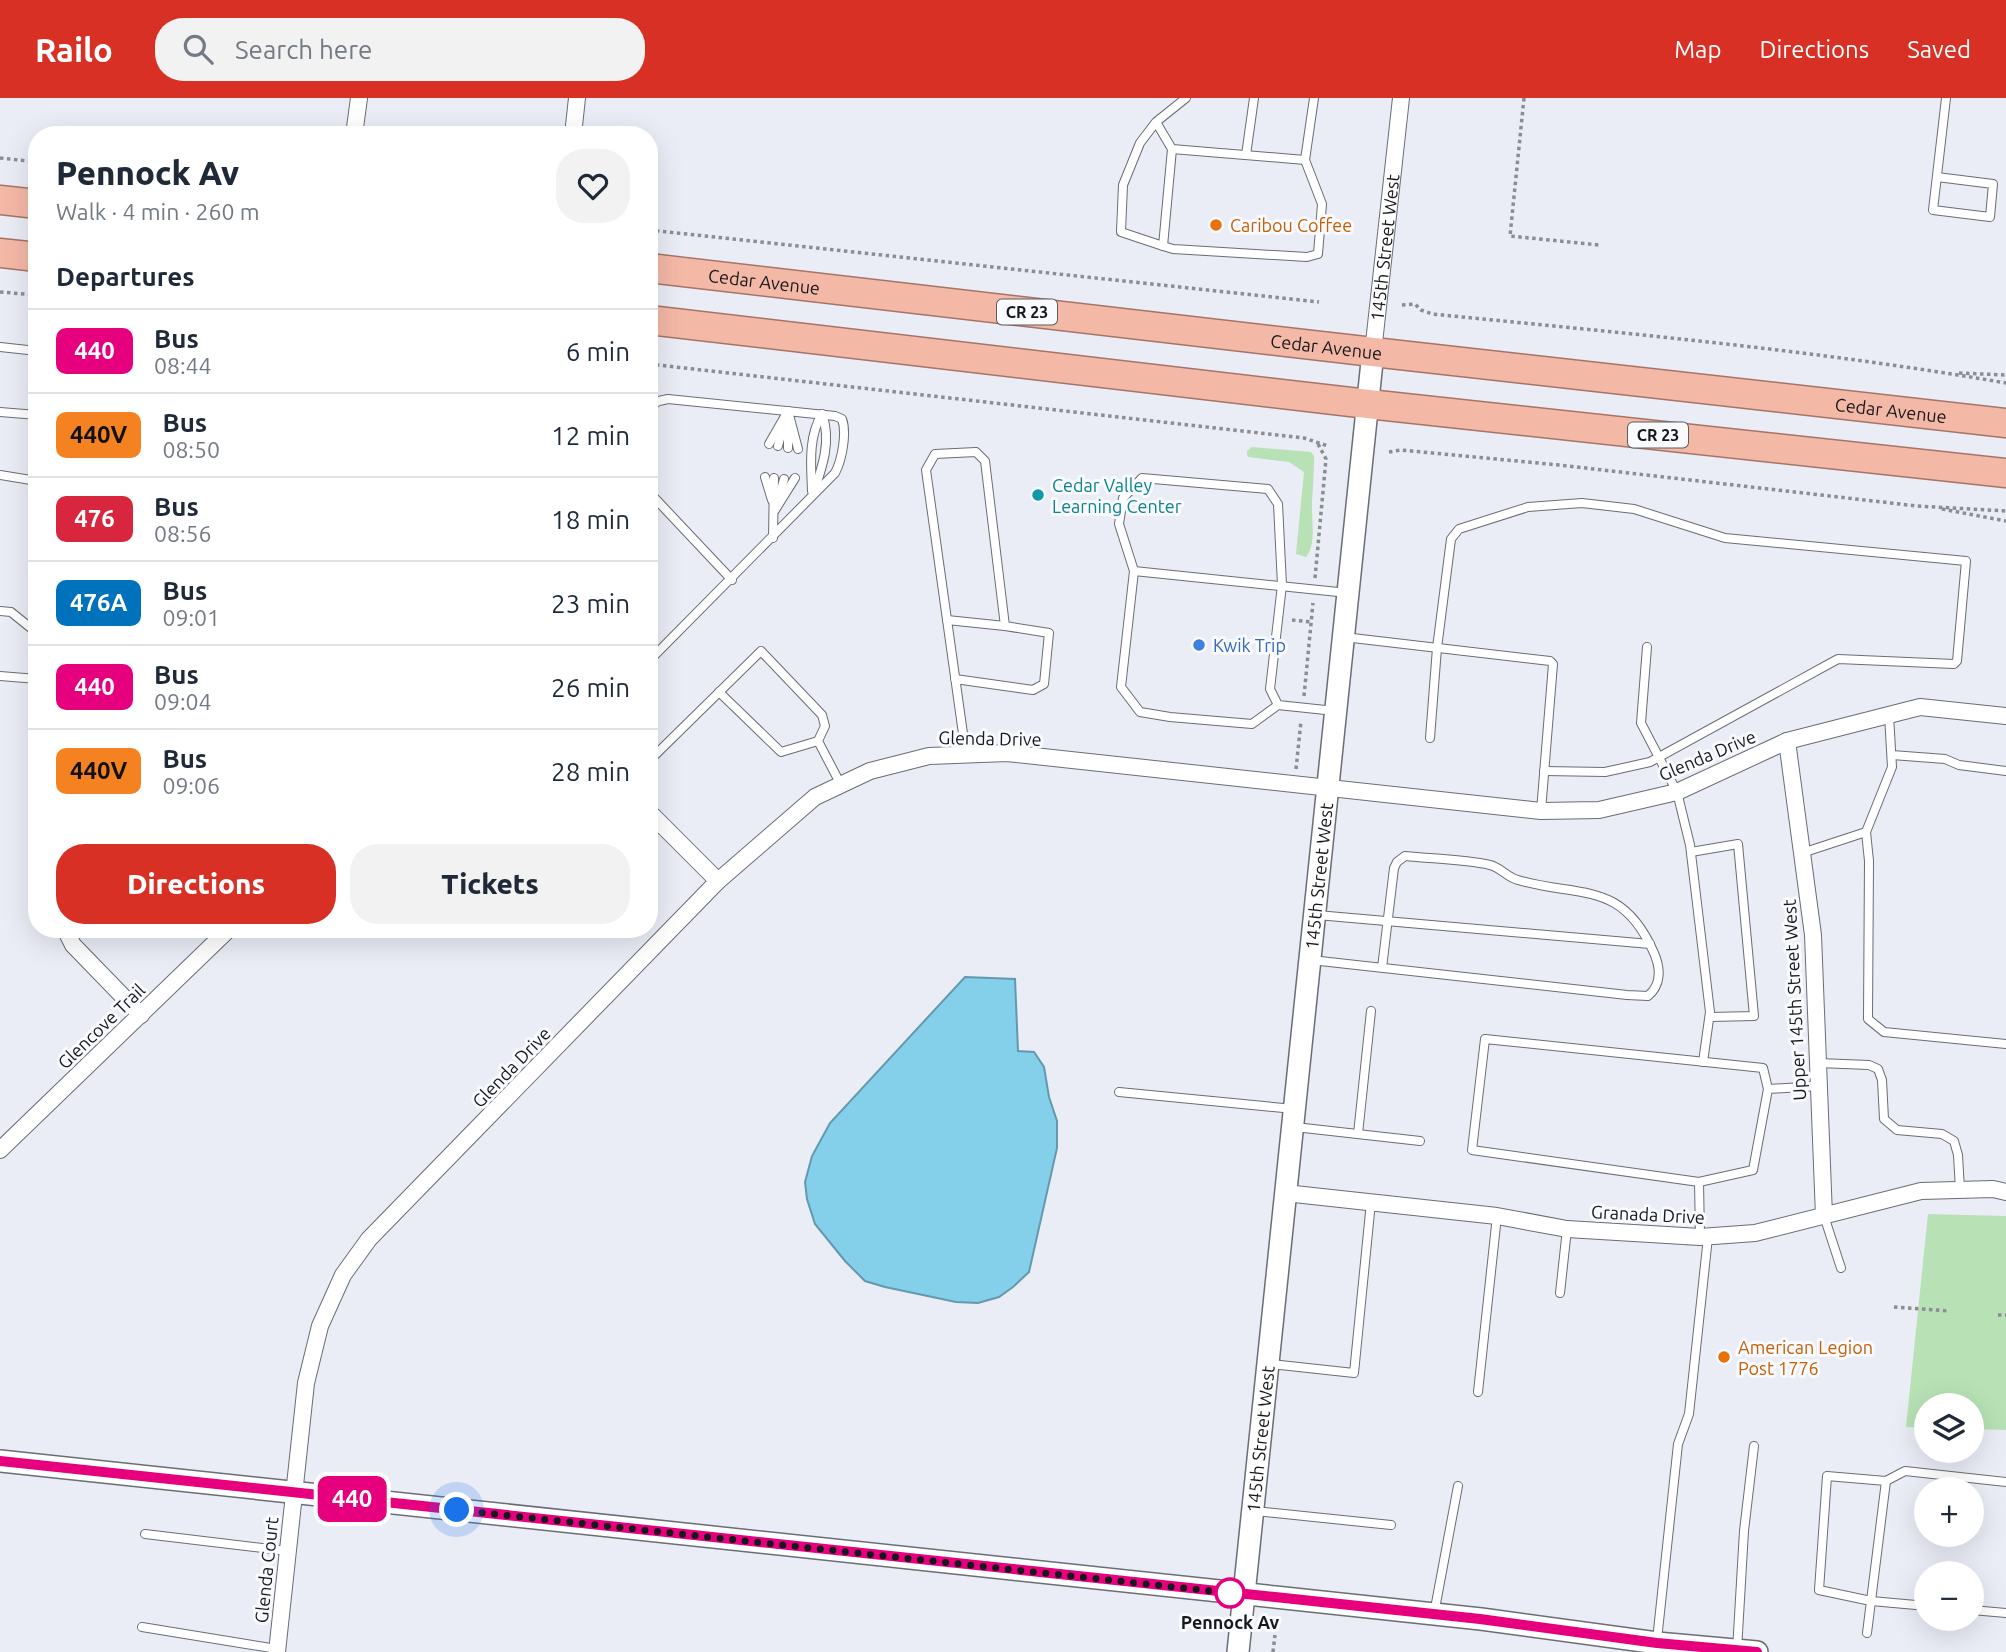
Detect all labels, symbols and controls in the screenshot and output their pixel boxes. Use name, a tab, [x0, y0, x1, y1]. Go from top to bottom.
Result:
search box	[155, 18, 645, 81]
icon: search	[179, 30, 217, 68]
text: Railo	[35, 31, 113, 68]
text: Search here	[235, 35, 372, 64]
text: Map	[1674, 36, 1721, 63]
text: Directions	[1759, 36, 1869, 63]
text: Saved	[1907, 36, 1971, 63]
button: heart	[556, 149, 630, 223]
text: Pennock Av	[56, 154, 239, 191]
street label: 145th Street West	[1366, 173, 1403, 322]
text: Walk · 4 min · 260 m	[56, 199, 260, 224]
place label: Caribou Coffee	[1230, 215, 1352, 235]
marker: Caribou Coffee	[1208, 217, 1224, 233]
text: Departures	[56, 262, 194, 291]
street label: Cedar Avenue	[707, 265, 821, 298]
road number: CR 23	[997, 300, 1057, 325]
text: Bus	[154, 324, 199, 353]
street label: Cedar Avenue	[1269, 330, 1383, 363]
text: 440	[74, 337, 115, 364]
text: 6 min	[566, 337, 630, 366]
text: 08:44	[154, 353, 212, 378]
street label: Cedar Avenue	[1834, 394, 1948, 426]
text: Bus	[162, 408, 207, 437]
text: 440V	[70, 421, 127, 448]
text: 12 min	[551, 421, 630, 450]
road number: CR 23	[1628, 422, 1688, 448]
text: 08:50	[162, 437, 220, 462]
place label: Cedar Valley Learning Center	[1052, 475, 1182, 516]
marker: Cedar Valley Learning Center	[1030, 487, 1046, 503]
text: Bus	[154, 492, 199, 521]
text: 476	[74, 505, 115, 532]
text: 18 min	[551, 505, 630, 534]
text: 08:56	[154, 521, 212, 546]
text: Bus	[162, 576, 207, 605]
text: 476A	[70, 589, 127, 616]
text: 23 min	[551, 589, 630, 618]
text: 09:01	[162, 605, 220, 630]
place label: Kwik Trip	[1213, 635, 1286, 655]
marker: Kwik Trip	[1191, 637, 1207, 653]
text: Bus	[154, 660, 199, 689]
text: 440	[74, 673, 115, 700]
text: 26 min	[551, 673, 630, 702]
text: 09:04	[154, 689, 212, 714]
street label: Glenda Drive	[1656, 726, 1758, 784]
street label: Glenda Drive	[938, 727, 1042, 749]
text: Bus	[162, 744, 207, 773]
text: 440V	[70, 757, 127, 784]
text: 28 min	[551, 757, 630, 786]
text: 09:06	[162, 773, 220, 798]
street label: 145th Street West	[1301, 802, 1336, 951]
button: Directions	[56, 844, 336, 924]
button: Tickets	[350, 844, 630, 924]
street label: Upper 145th Street West	[1779, 899, 1809, 1101]
street label: Glencove Trail	[53, 979, 149, 1072]
street label: Glenda Drive	[468, 1023, 554, 1111]
street label: Granada Drive	[1591, 1201, 1705, 1227]
place label: American Legion Post 1776	[1738, 1337, 1873, 1378]
marker: American Legion Post 1776	[1716, 1349, 1732, 1365]
street label: 145th Street West	[1243, 1365, 1278, 1514]
map controls	[1914, 1393, 1984, 1631]
button: layers	[1914, 1393, 1984, 1463]
line badge: 440	[312, 1476, 392, 1522]
button: +	[1914, 1477, 1984, 1547]
text: 440	[332, 1485, 372, 1512]
your location	[439, 1492, 474, 1527]
street label: Glenda Court	[250, 1516, 282, 1624]
button: −	[1914, 1561, 1984, 1631]
marker: Pennock Av	[1215, 1578, 1245, 1608]
place label: Pennock Av	[1181, 1612, 1280, 1632]

